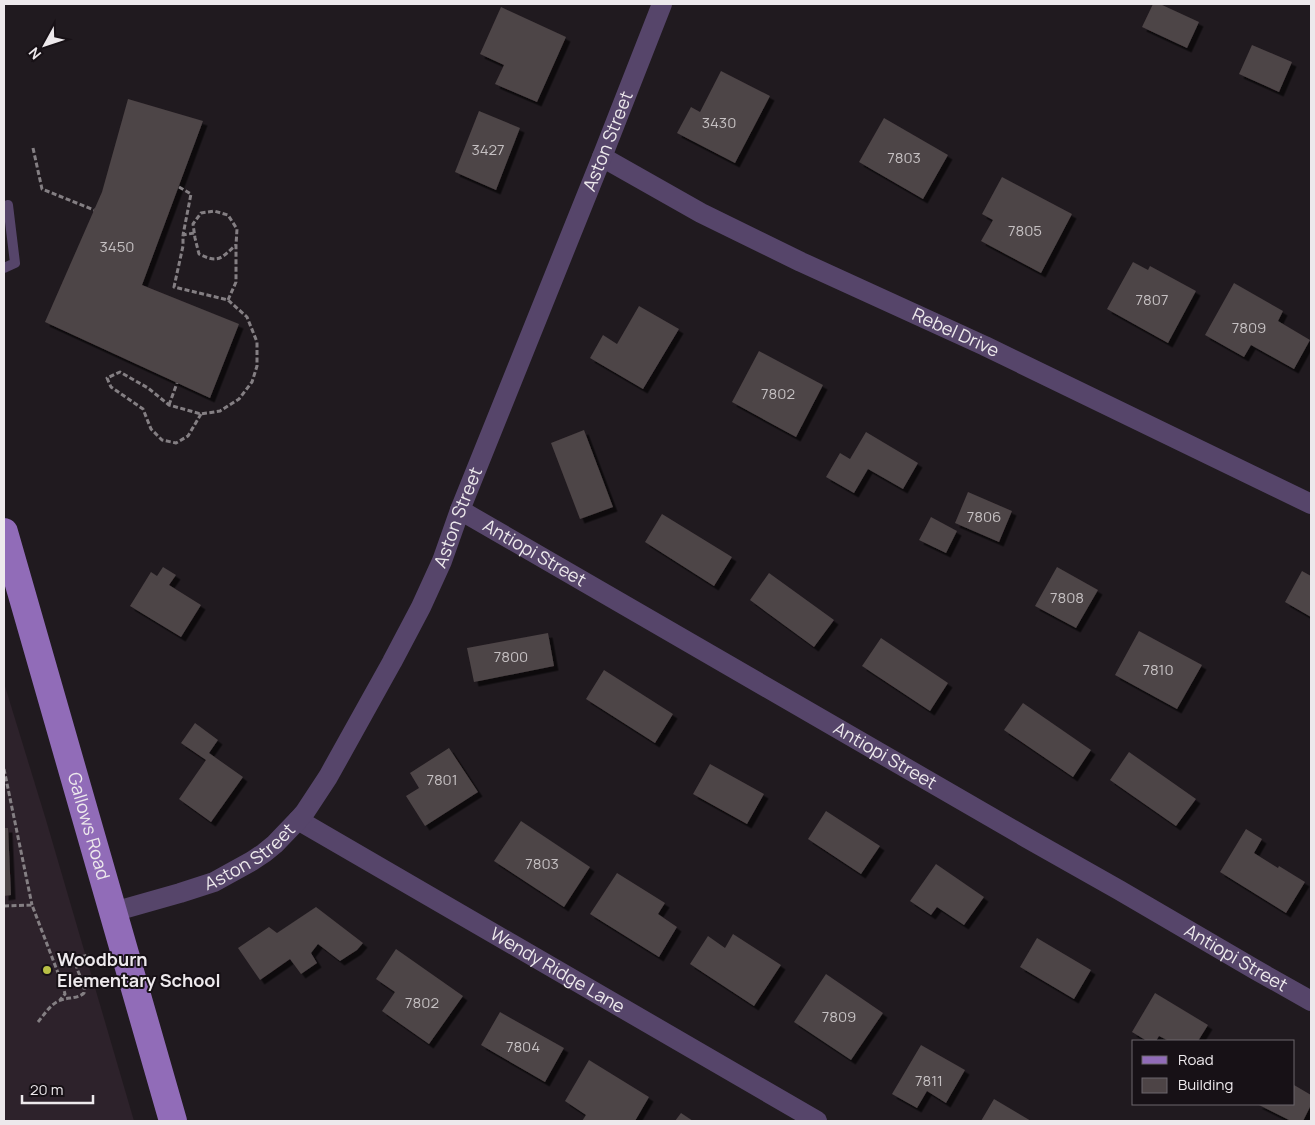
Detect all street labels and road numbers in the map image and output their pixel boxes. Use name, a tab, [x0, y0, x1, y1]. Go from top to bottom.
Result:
street label: Aston Street	[577, 87, 638, 194]
street label: Rebel Drive	[909, 301, 1003, 362]
street label: Aston Street	[428, 463, 487, 571]
street label: Antiopi Street	[479, 513, 591, 592]
street label: Antiopi Street	[829, 716, 942, 794]
street label: Gallows Road	[63, 769, 116, 882]
street label: Aston Street	[201, 817, 300, 895]
street label: Antiopi Street	[1180, 918, 1292, 996]
street label: Wendy Ridge Lane	[486, 921, 630, 1018]

